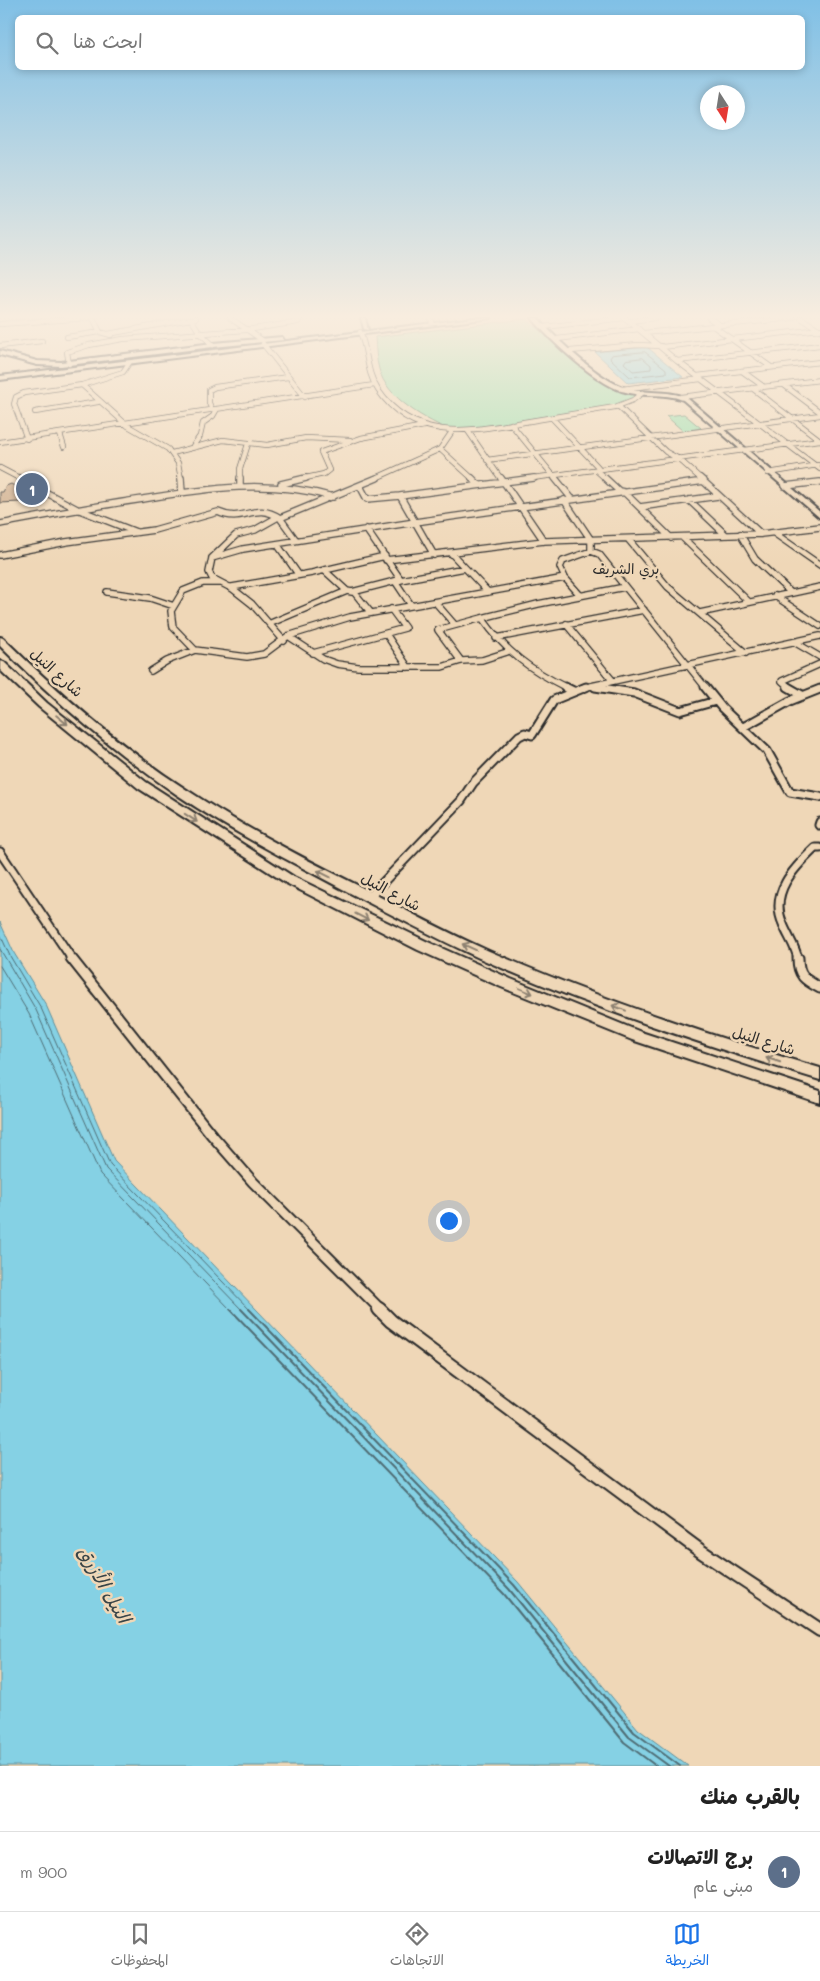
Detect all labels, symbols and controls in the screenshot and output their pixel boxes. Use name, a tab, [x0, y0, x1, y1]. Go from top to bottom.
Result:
search box	[15, 15, 805, 70]
text: ابحث هنا	[73, 28, 143, 53]
icon: search	[33, 29, 61, 57]
north arrow	[700, 85, 745, 130]
pin: 1	[16, 470, 48, 508]
district label: بري الشريف	[593, 559, 659, 580]
street label: شارع النيل	[26, 643, 88, 702]
one-way arrow	[55, 715, 68, 726]
one-way arrow	[184, 813, 198, 823]
street label: شارع النيل	[357, 867, 424, 916]
one-way arrow	[316, 869, 331, 879]
one-way arrow	[354, 913, 369, 922]
one-way arrow	[462, 941, 477, 951]
one-way arrow	[518, 987, 533, 996]
one-way arrow	[612, 1003, 628, 1012]
street label: شارع النيل	[730, 1021, 798, 1060]
one-way arrow	[766, 1054, 782, 1064]
your location	[436, 1208, 462, 1234]
water label: النيل الأزرق	[73, 1541, 138, 1629]
text: بالقرب منك	[700, 1782, 800, 1809]
text: برج الاتصالات	[648, 1844, 753, 1869]
text: 900 m	[20, 1861, 67, 1882]
text: 1	[780, 1861, 788, 1882]
text: مبنى عام	[693, 1875, 753, 1896]
tab: المحفوظات	[111, 1920, 168, 1973]
tab: الاتجاهات	[390, 1920, 444, 1973]
tab: الخريطة	[666, 1920, 709, 1973]

